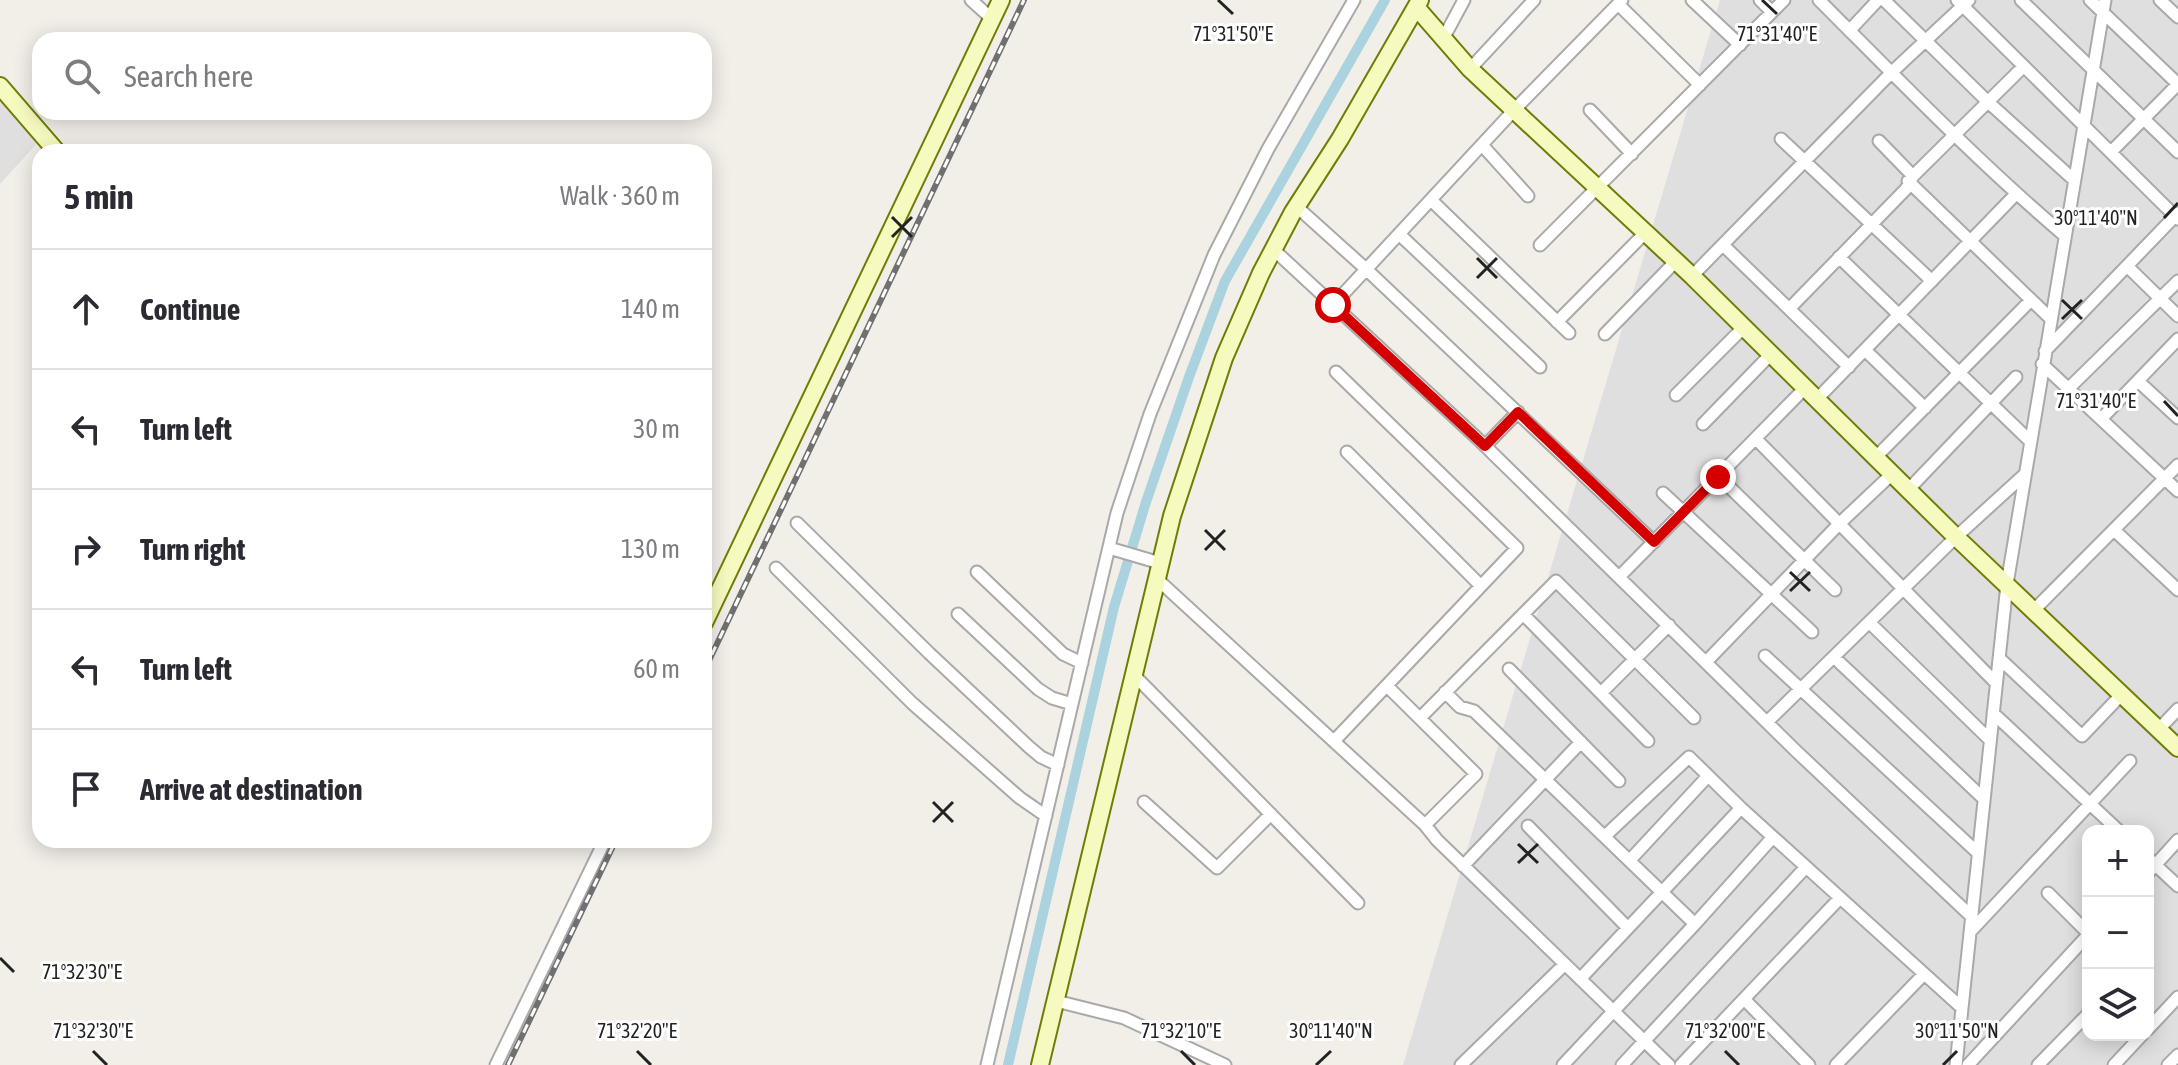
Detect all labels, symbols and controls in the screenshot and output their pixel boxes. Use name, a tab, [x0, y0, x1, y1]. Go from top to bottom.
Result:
text: 71°31'50"E	[1193, 22, 1274, 45]
text: 71°31'40"E	[1737, 22, 1818, 45]
search box	[32, 32, 712, 120]
icon: search	[60, 54, 104, 98]
text: Search here	[124, 59, 253, 93]
text: 5 min	[64, 177, 133, 216]
text: Walk · 360 m	[560, 181, 680, 211]
text: 30°11'40"N	[2054, 206, 2138, 229]
icon: ahead	[64, 287, 108, 331]
route start	[1315, 287, 1351, 323]
text: Continue	[140, 292, 240, 326]
text: 140 m	[621, 294, 680, 324]
text: 71°31'40"E	[2056, 389, 2137, 412]
icon: left	[64, 407, 108, 451]
text: Turn left	[140, 412, 232, 446]
text: 30 m	[633, 414, 680, 444]
route end	[1700, 459, 1736, 495]
icon: right	[64, 527, 108, 571]
text: Turn right	[140, 532, 246, 566]
text: 130 m	[621, 534, 680, 564]
icon: left	[64, 647, 108, 691]
text: Turn left	[140, 652, 232, 686]
text: 60 m	[633, 654, 680, 684]
icon: arrive	[64, 767, 108, 811]
text: Arrive at destination	[140, 772, 362, 806]
map controls	[2082, 825, 2154, 1041]
button: +	[2082, 825, 2154, 897]
button: −	[2082, 897, 2154, 969]
text: 71°32'30"E	[42, 960, 123, 983]
button: layers	[2082, 969, 2154, 1041]
text: 71°32'30"E	[53, 1019, 134, 1042]
text: 71°32'20"E	[597, 1019, 678, 1042]
text: 71°32'10"E	[1141, 1019, 1222, 1042]
text: 30°11'40"N	[1289, 1019, 1373, 1042]
text: 71°32'00"E	[1685, 1019, 1766, 1042]
text: 30°11'50"N	[1915, 1019, 1999, 1042]

